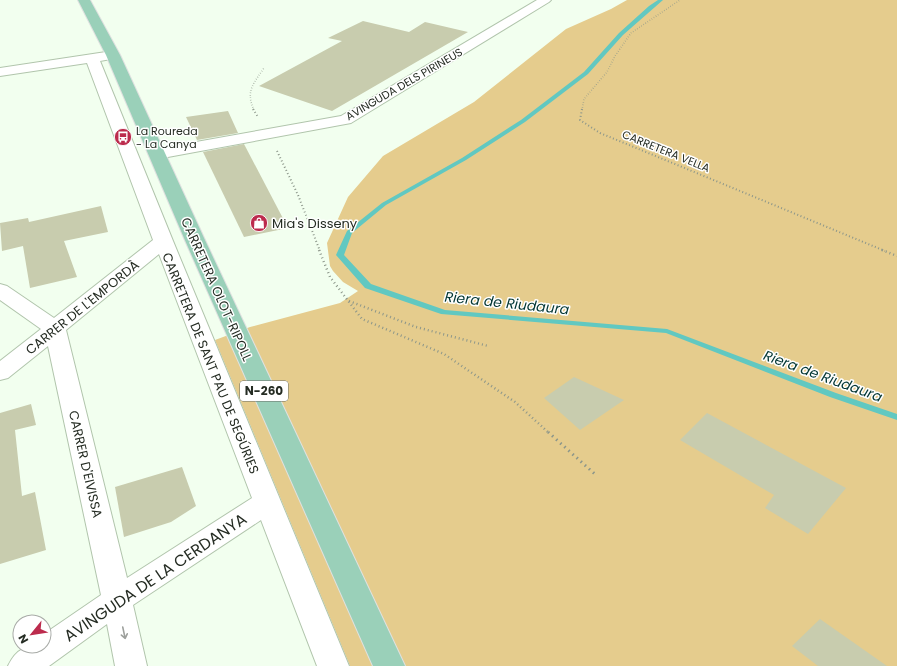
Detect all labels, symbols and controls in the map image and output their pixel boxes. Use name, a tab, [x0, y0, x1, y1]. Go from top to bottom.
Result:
street label: AVINGUDA DELS PIRINEUS	[343, 44, 465, 124]
place label: La Roureda - La Canya	[136, 123, 198, 152]
street label: CARRETERA VELLA	[620, 126, 713, 176]
bus stop icon: La Roureda - La Canya	[113, 127, 133, 147]
shop icon: Mia's Disseny	[249, 213, 269, 233]
street label: CARRETERA OLOT-RIPOLL	[176, 214, 257, 364]
place label: Mia's Disseny	[272, 214, 358, 233]
street label: CARRETERA DE SANT PAU DE SEGÚRIES	[157, 250, 264, 477]
street label: CARRER DE L'EMPORDÀ	[21, 255, 143, 359]
water label: Riera de Riudaura	[444, 287, 571, 320]
water label: Riera de Riudaura	[761, 345, 886, 407]
road number: N-260	[240, 381, 288, 401]
street label: CARRER D'EIVISSA	[64, 408, 107, 520]
street label: AVINGUDA DE LA CERDANYA	[59, 507, 251, 647]
north arrow	[12, 614, 52, 654]
one-way arrow	[120, 626, 128, 639]
text: N	[14, 631, 32, 647]

